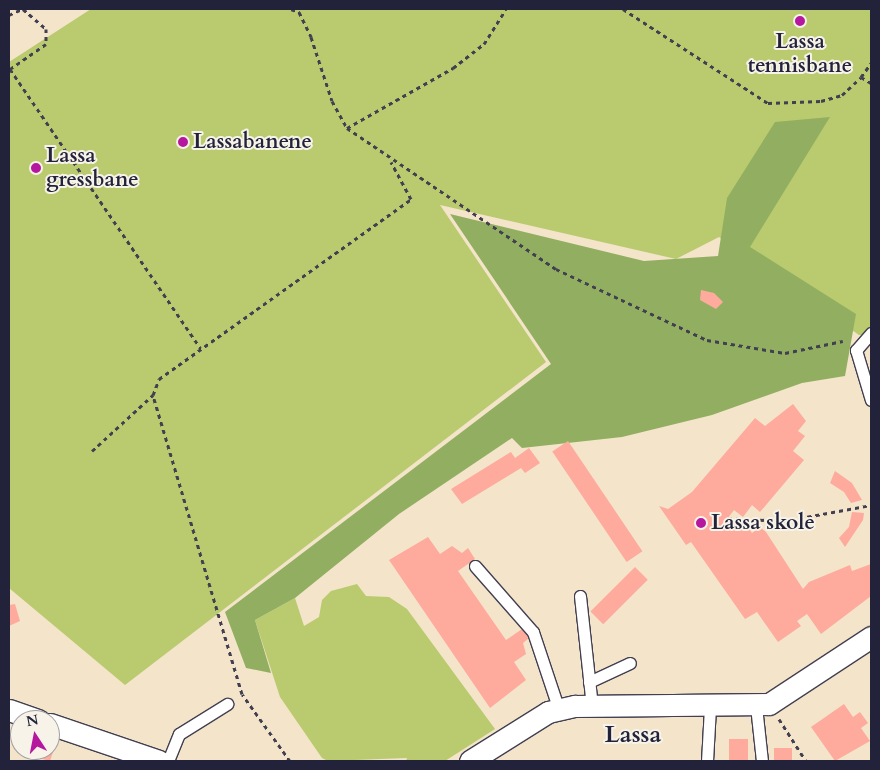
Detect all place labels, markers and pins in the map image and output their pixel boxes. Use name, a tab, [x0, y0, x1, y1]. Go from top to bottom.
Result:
marker: Lassa tennisbane	[794, 15, 806, 27]
place label: Lassa tennisbane	[748, 29, 852, 79]
place label: Lassabanene	[193, 129, 312, 155]
marker: Lassabanene	[177, 136, 189, 148]
place label: Lassa gressbane	[46, 143, 139, 193]
marker: Lassa gressbane	[30, 162, 42, 174]
place label: Lassa skole	[711, 510, 815, 536]
marker: Lassa skole	[695, 517, 707, 529]

